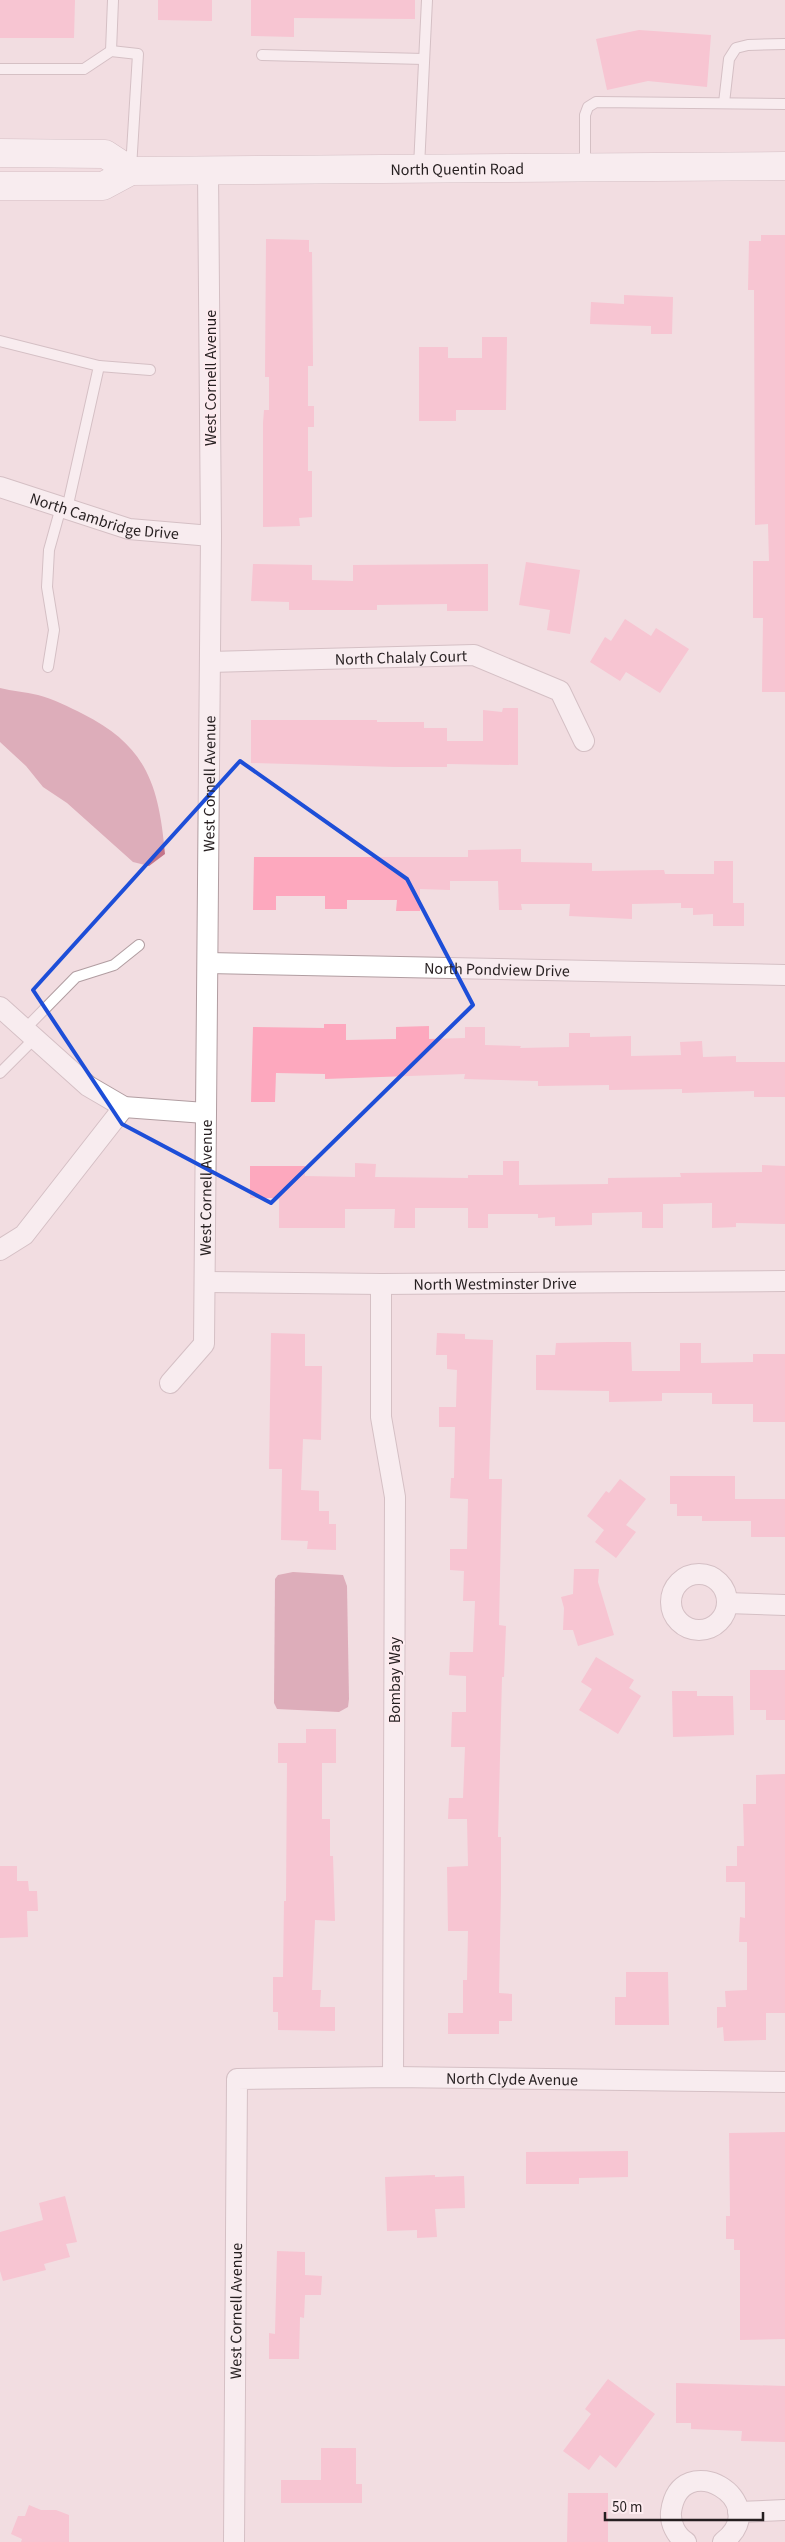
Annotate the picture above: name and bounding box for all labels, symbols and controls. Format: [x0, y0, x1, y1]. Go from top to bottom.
street label: North Quentin Road [390, 158, 524, 181]
street label: West Cornell Avenue [200, 310, 222, 446]
street label: North Cambridge Drive [27, 487, 180, 545]
street label: North Chalaly Court [335, 645, 468, 671]
street label: West Cornell Avenue [198, 715, 221, 852]
street label: North Pondview Drive [424, 957, 570, 983]
street label: West Cornell Avenue [195, 1119, 218, 1256]
street label: North Westminster Drive [413, 1273, 577, 1296]
street label: Bombay Way [384, 1636, 406, 1723]
street label: North Clyde Avenue [446, 2068, 578, 2091]
street label: West Cornell Avenue [225, 2243, 248, 2379]
scale bar [605, 2490, 762, 2522]
text: 50 m [612, 2497, 642, 2518]

